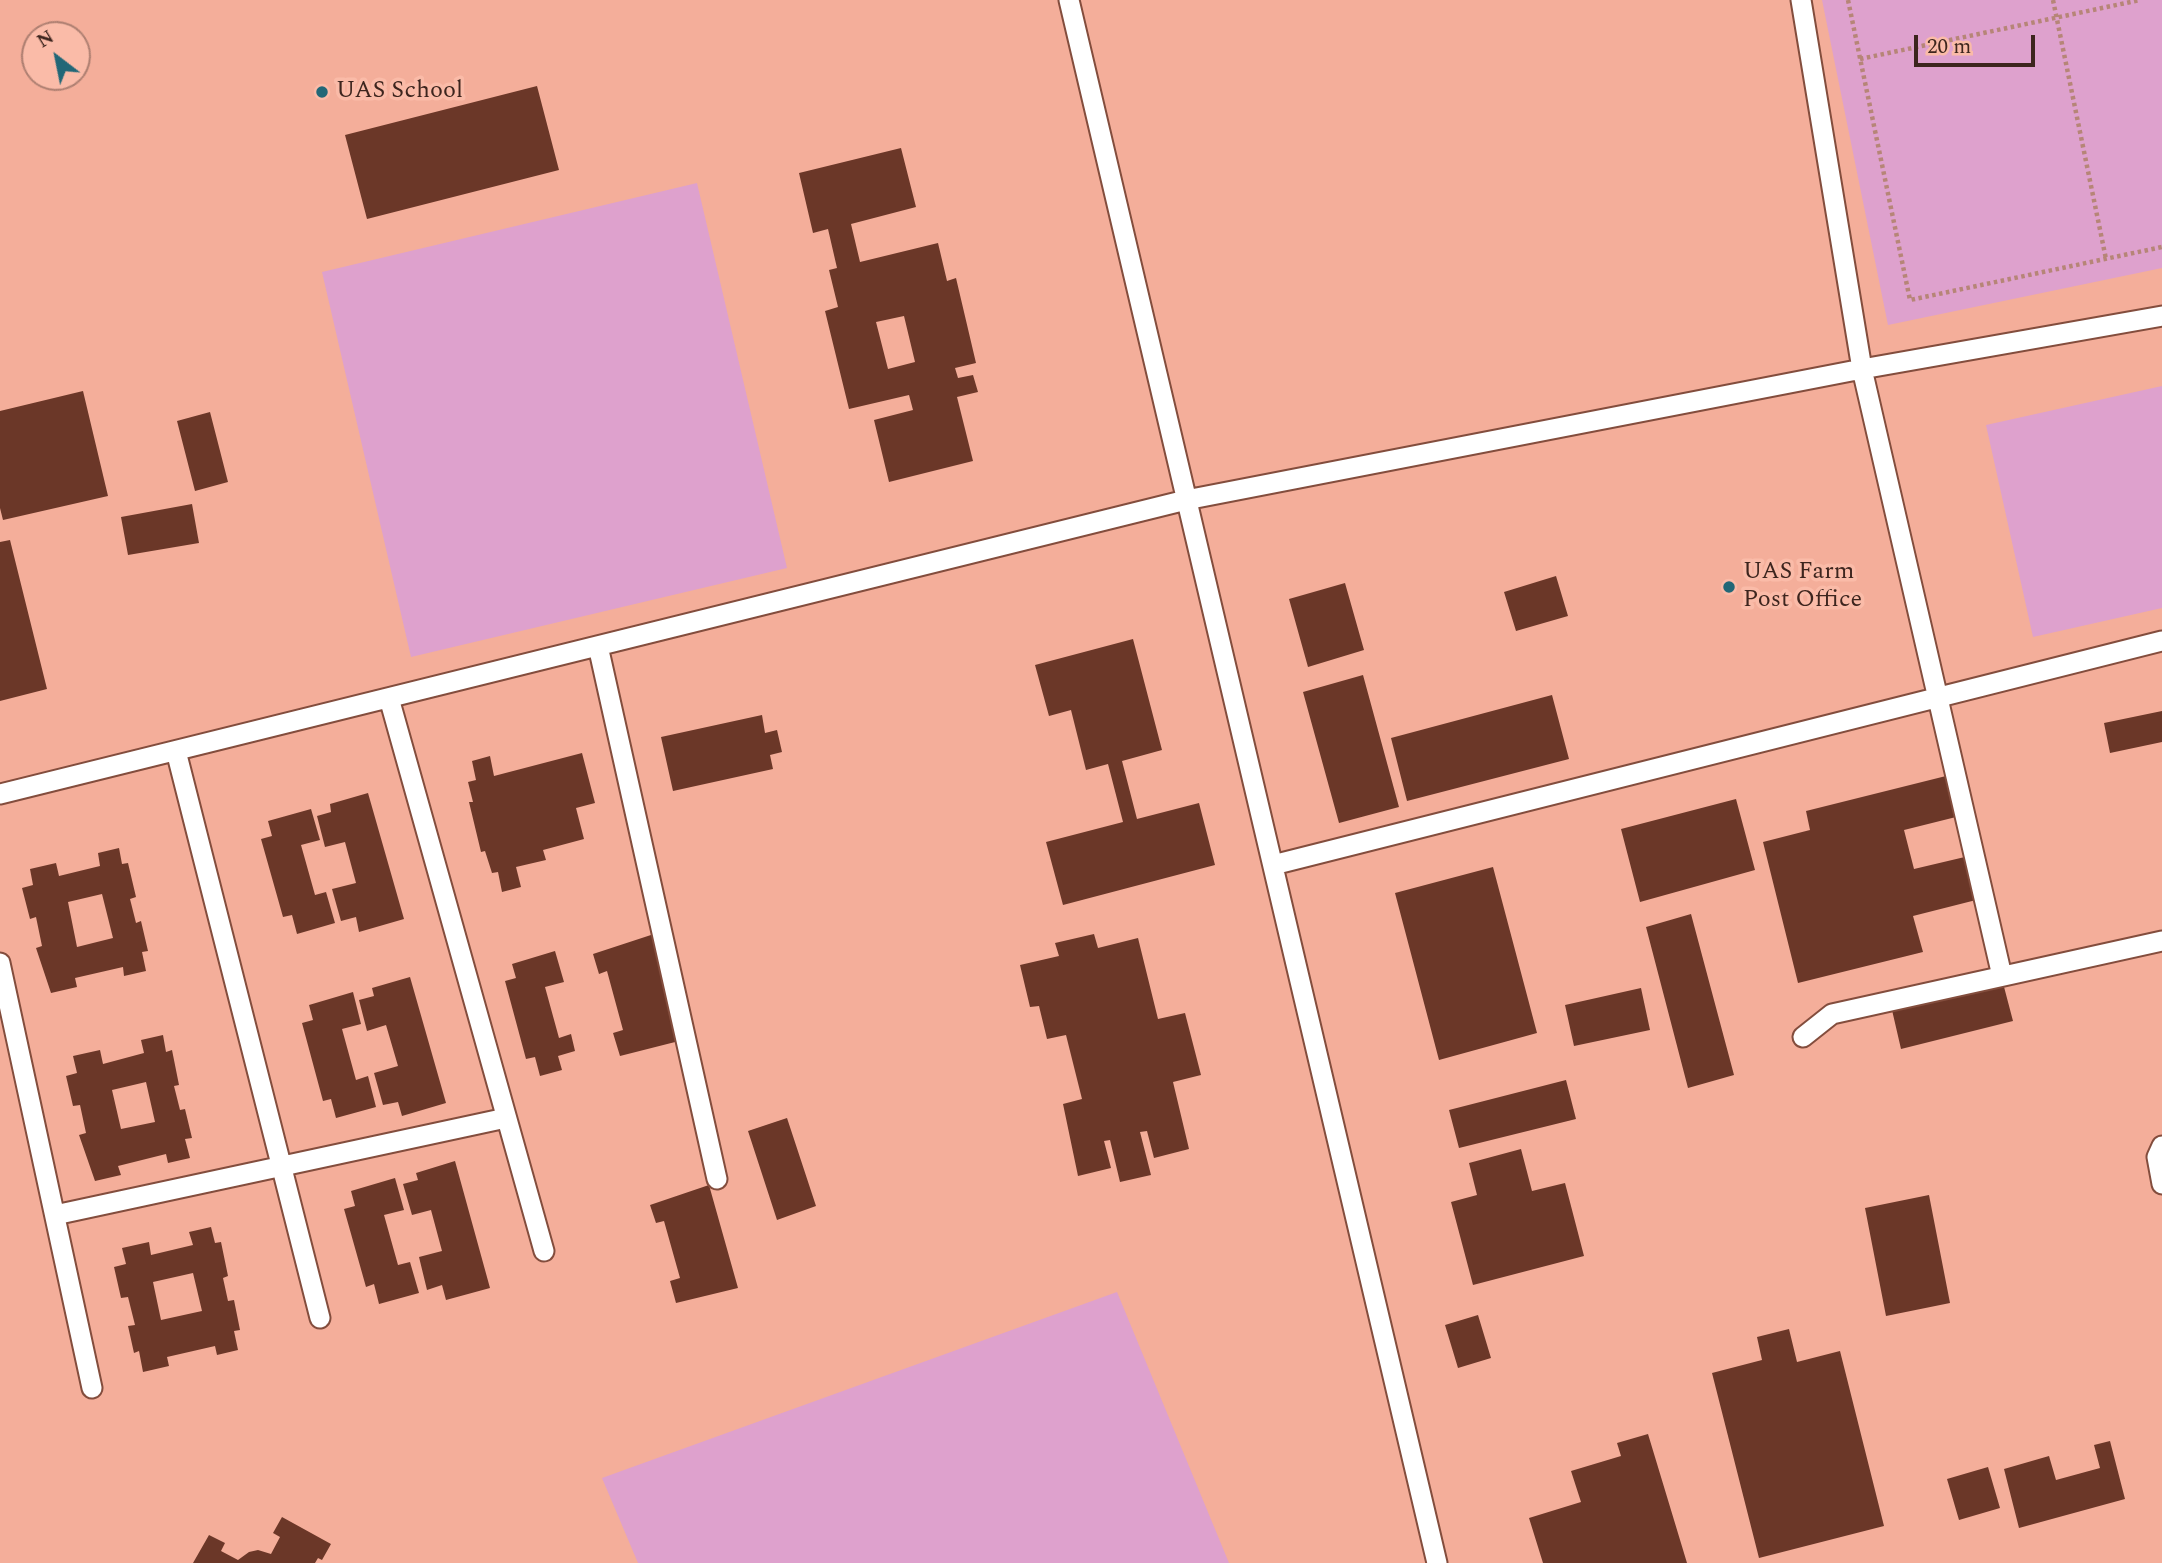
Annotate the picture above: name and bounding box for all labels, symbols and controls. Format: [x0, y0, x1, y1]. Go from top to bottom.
north arrow [21, 21, 91, 91]
scale bar [1917, 21, 2038, 65]
text: N [31, 23, 60, 56]
text: 20 m [1927, 31, 1971, 63]
place label: UAS School [336, 78, 463, 106]
marker: UAS School [314, 84, 330, 100]
place label: UAS Farm Post Office [1743, 559, 1862, 615]
marker: UAS Farm Post Office [1721, 579, 1737, 595]

